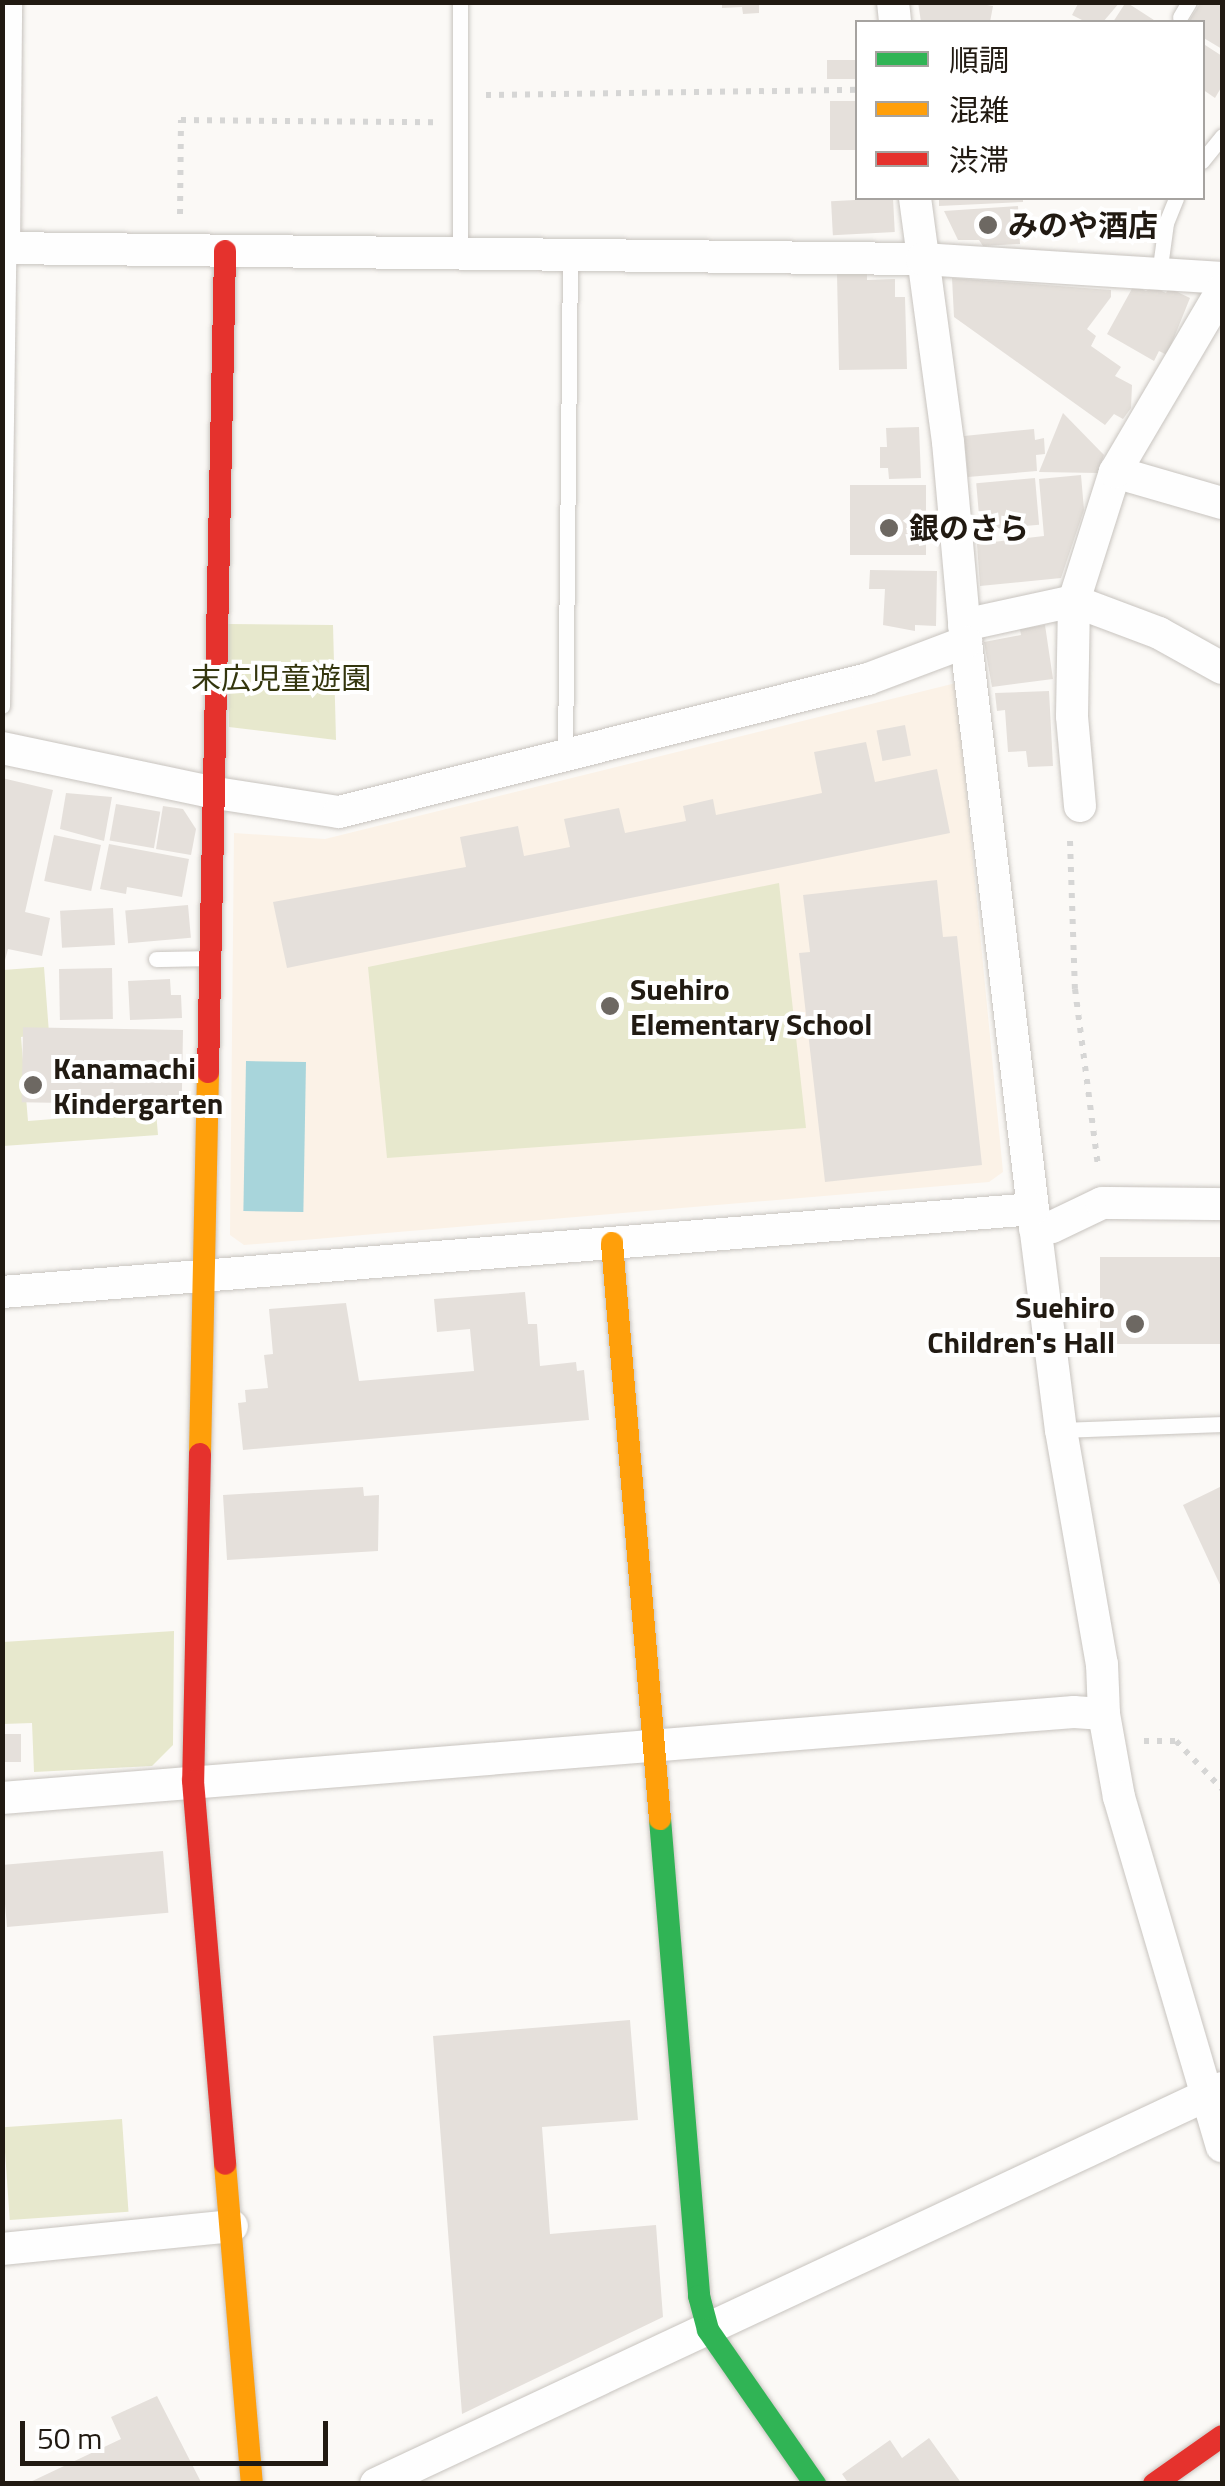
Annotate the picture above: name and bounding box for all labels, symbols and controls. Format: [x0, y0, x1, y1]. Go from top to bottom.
legend [855, 20, 1205, 200]
text: 順調 [949, 37, 1009, 83]
text: 混雑 [949, 87, 1009, 133]
text: 渋滞 [949, 137, 1009, 183]
place label: みのや酒店 [1008, 207, 1158, 243]
marker: みのや酒店 [977, 214, 999, 236]
place label: 銀のさら [909, 510, 1029, 546]
marker: 銀のさら [878, 517, 900, 539]
park label: 末広児童遊園 [191, 660, 371, 696]
place label: Suehiro Elementary School [630, 971, 872, 1042]
marker: Suehiro Elementary School [599, 995, 621, 1017]
place label: Kanamachi Kindergarten [53, 1050, 223, 1120]
marker: Kanamachi Kindergarten [22, 1074, 44, 1096]
place label: Suehiro Children's Hall [927, 1289, 1115, 1360]
marker: Suehiro Children's Hall [1124, 1313, 1146, 1335]
scale bar [25, 2401, 332, 2463]
text: 50 m [37, 2415, 102, 2461]

